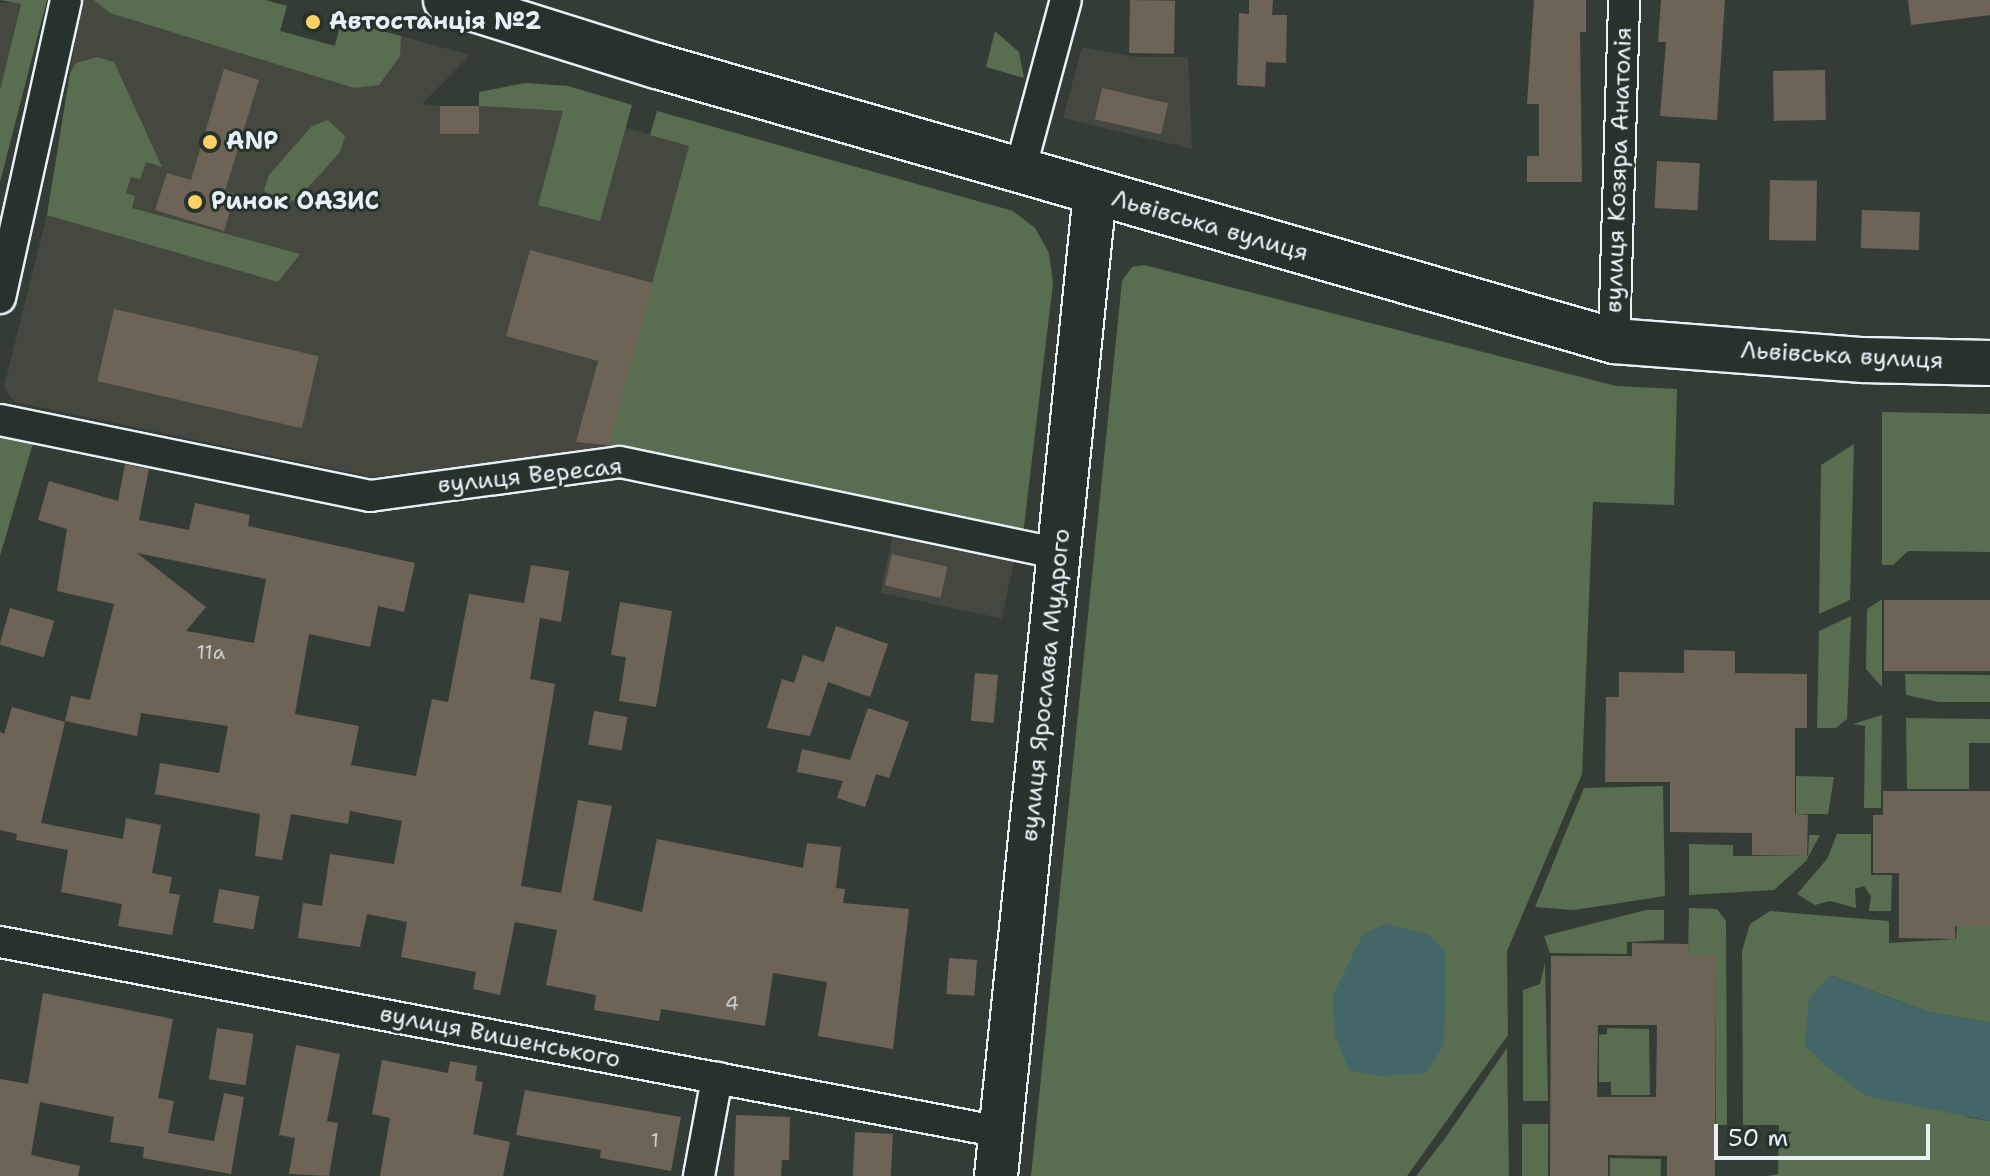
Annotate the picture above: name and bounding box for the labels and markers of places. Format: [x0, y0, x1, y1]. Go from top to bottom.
place label: Автостанція №2 [329, 8, 541, 36]
marker: Автостанція №2 [304, 13, 322, 31]
place label: ANP [226, 128, 278, 156]
marker: ANP [201, 133, 219, 151]
place label: Ринок ОАЗИС [211, 188, 379, 216]
marker: Ринок ОАЗИС [186, 193, 204, 211]

